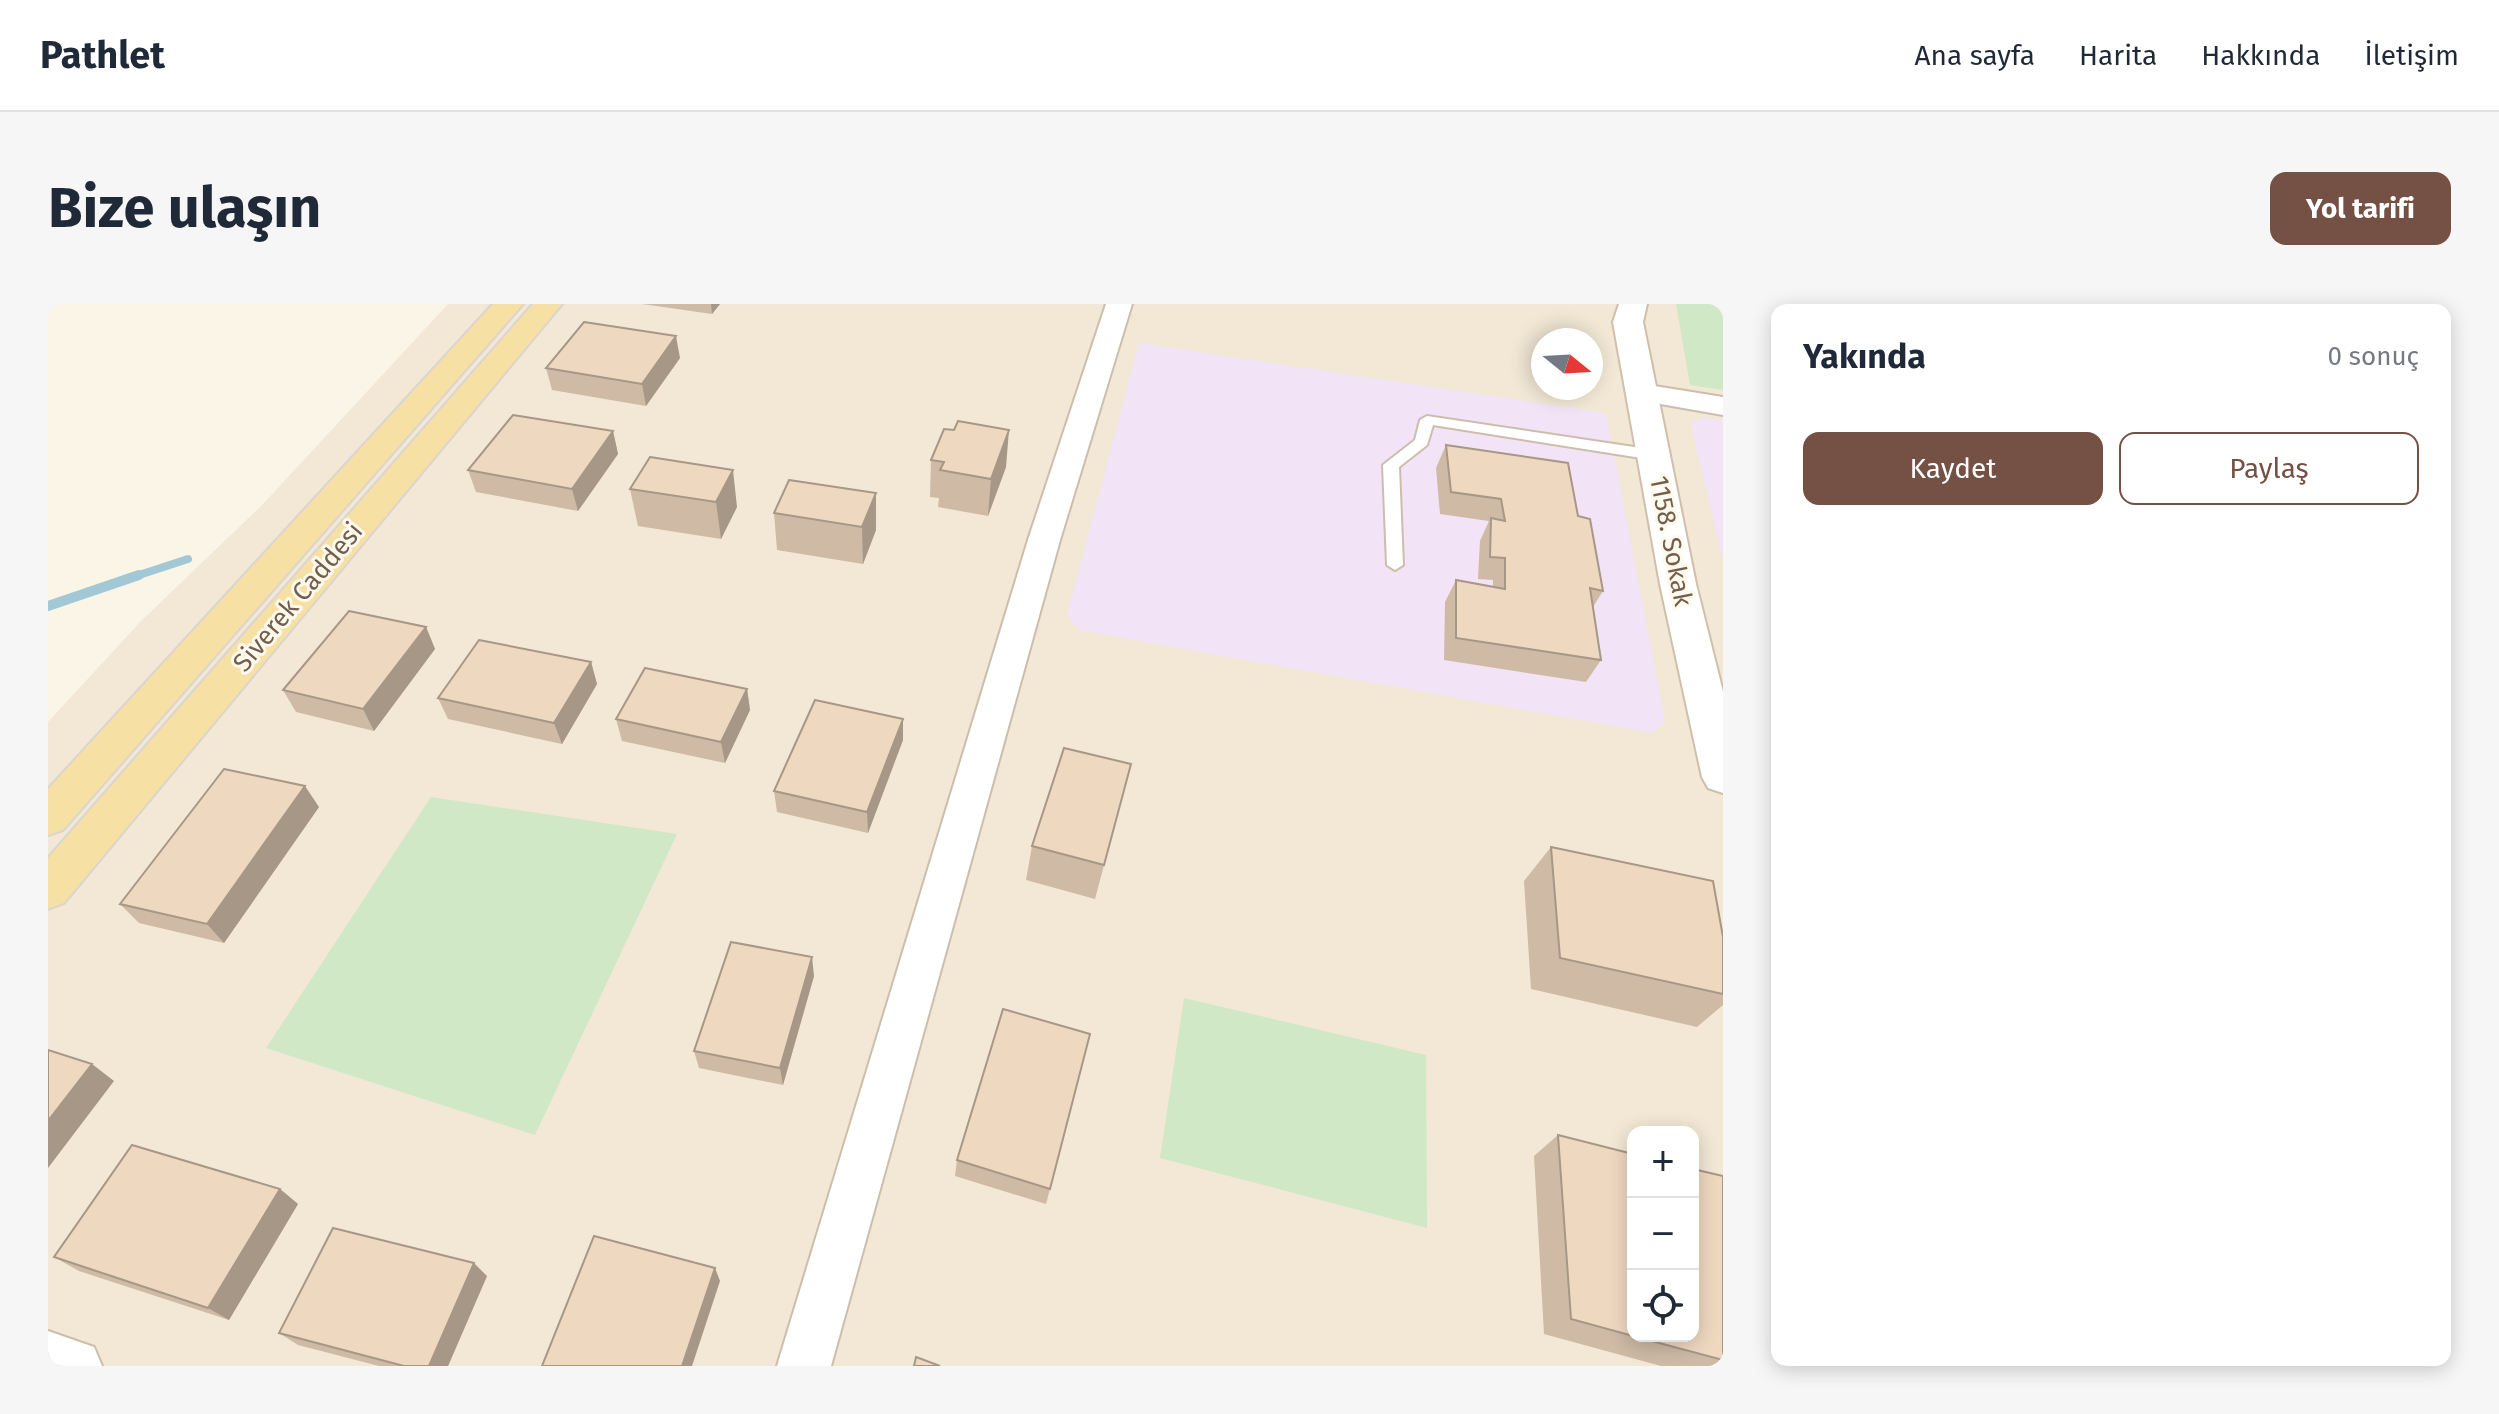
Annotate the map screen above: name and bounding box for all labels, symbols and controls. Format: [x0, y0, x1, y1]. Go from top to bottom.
text: Pathlet [40, 32, 165, 78]
text: Ana sayfa [1915, 39, 2035, 72]
text: Harita [2079, 39, 2157, 72]
text: Hakkında [2201, 39, 2320, 72]
text: İletişim [2364, 39, 2459, 72]
button: Yol tarifi [2270, 172, 2451, 245]
text: Bize ulaşın [48, 175, 321, 242]
north arrow [1531, 328, 1603, 400]
text: Yakında [1803, 336, 1926, 377]
text: 0 sonuç [2327, 341, 2419, 372]
button: Kaydet [1803, 432, 2103, 505]
button: Paylaş [2119, 432, 2419, 505]
street label: 1158. Sokak [1643, 473, 1699, 610]
street label: Siverek Caddesi [227, 516, 369, 678]
map controls [1627, 1126, 1699, 1342]
button: + [1627, 1126, 1699, 1198]
button: − [1627, 1198, 1699, 1270]
button: locate [1627, 1270, 1699, 1342]

